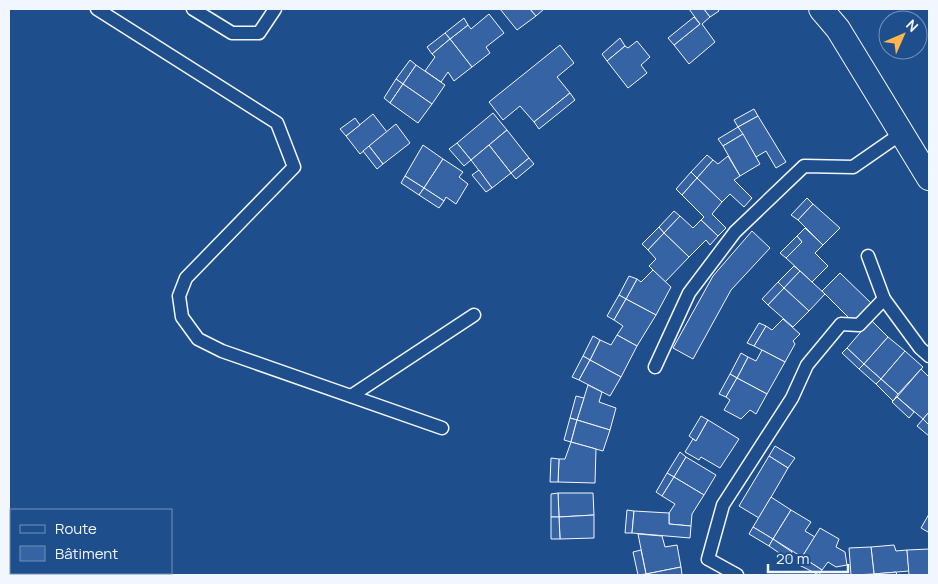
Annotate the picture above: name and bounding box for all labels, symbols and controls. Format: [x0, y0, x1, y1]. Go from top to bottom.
north arrow [878, 10, 928, 60]
text: N [902, 15, 923, 36]
legend [10, 509, 172, 574]
text: Route [55, 518, 97, 539]
scale bar [768, 542, 848, 574]
text: Bâtiment [55, 543, 118, 564]
text: 20 m [776, 548, 809, 569]

